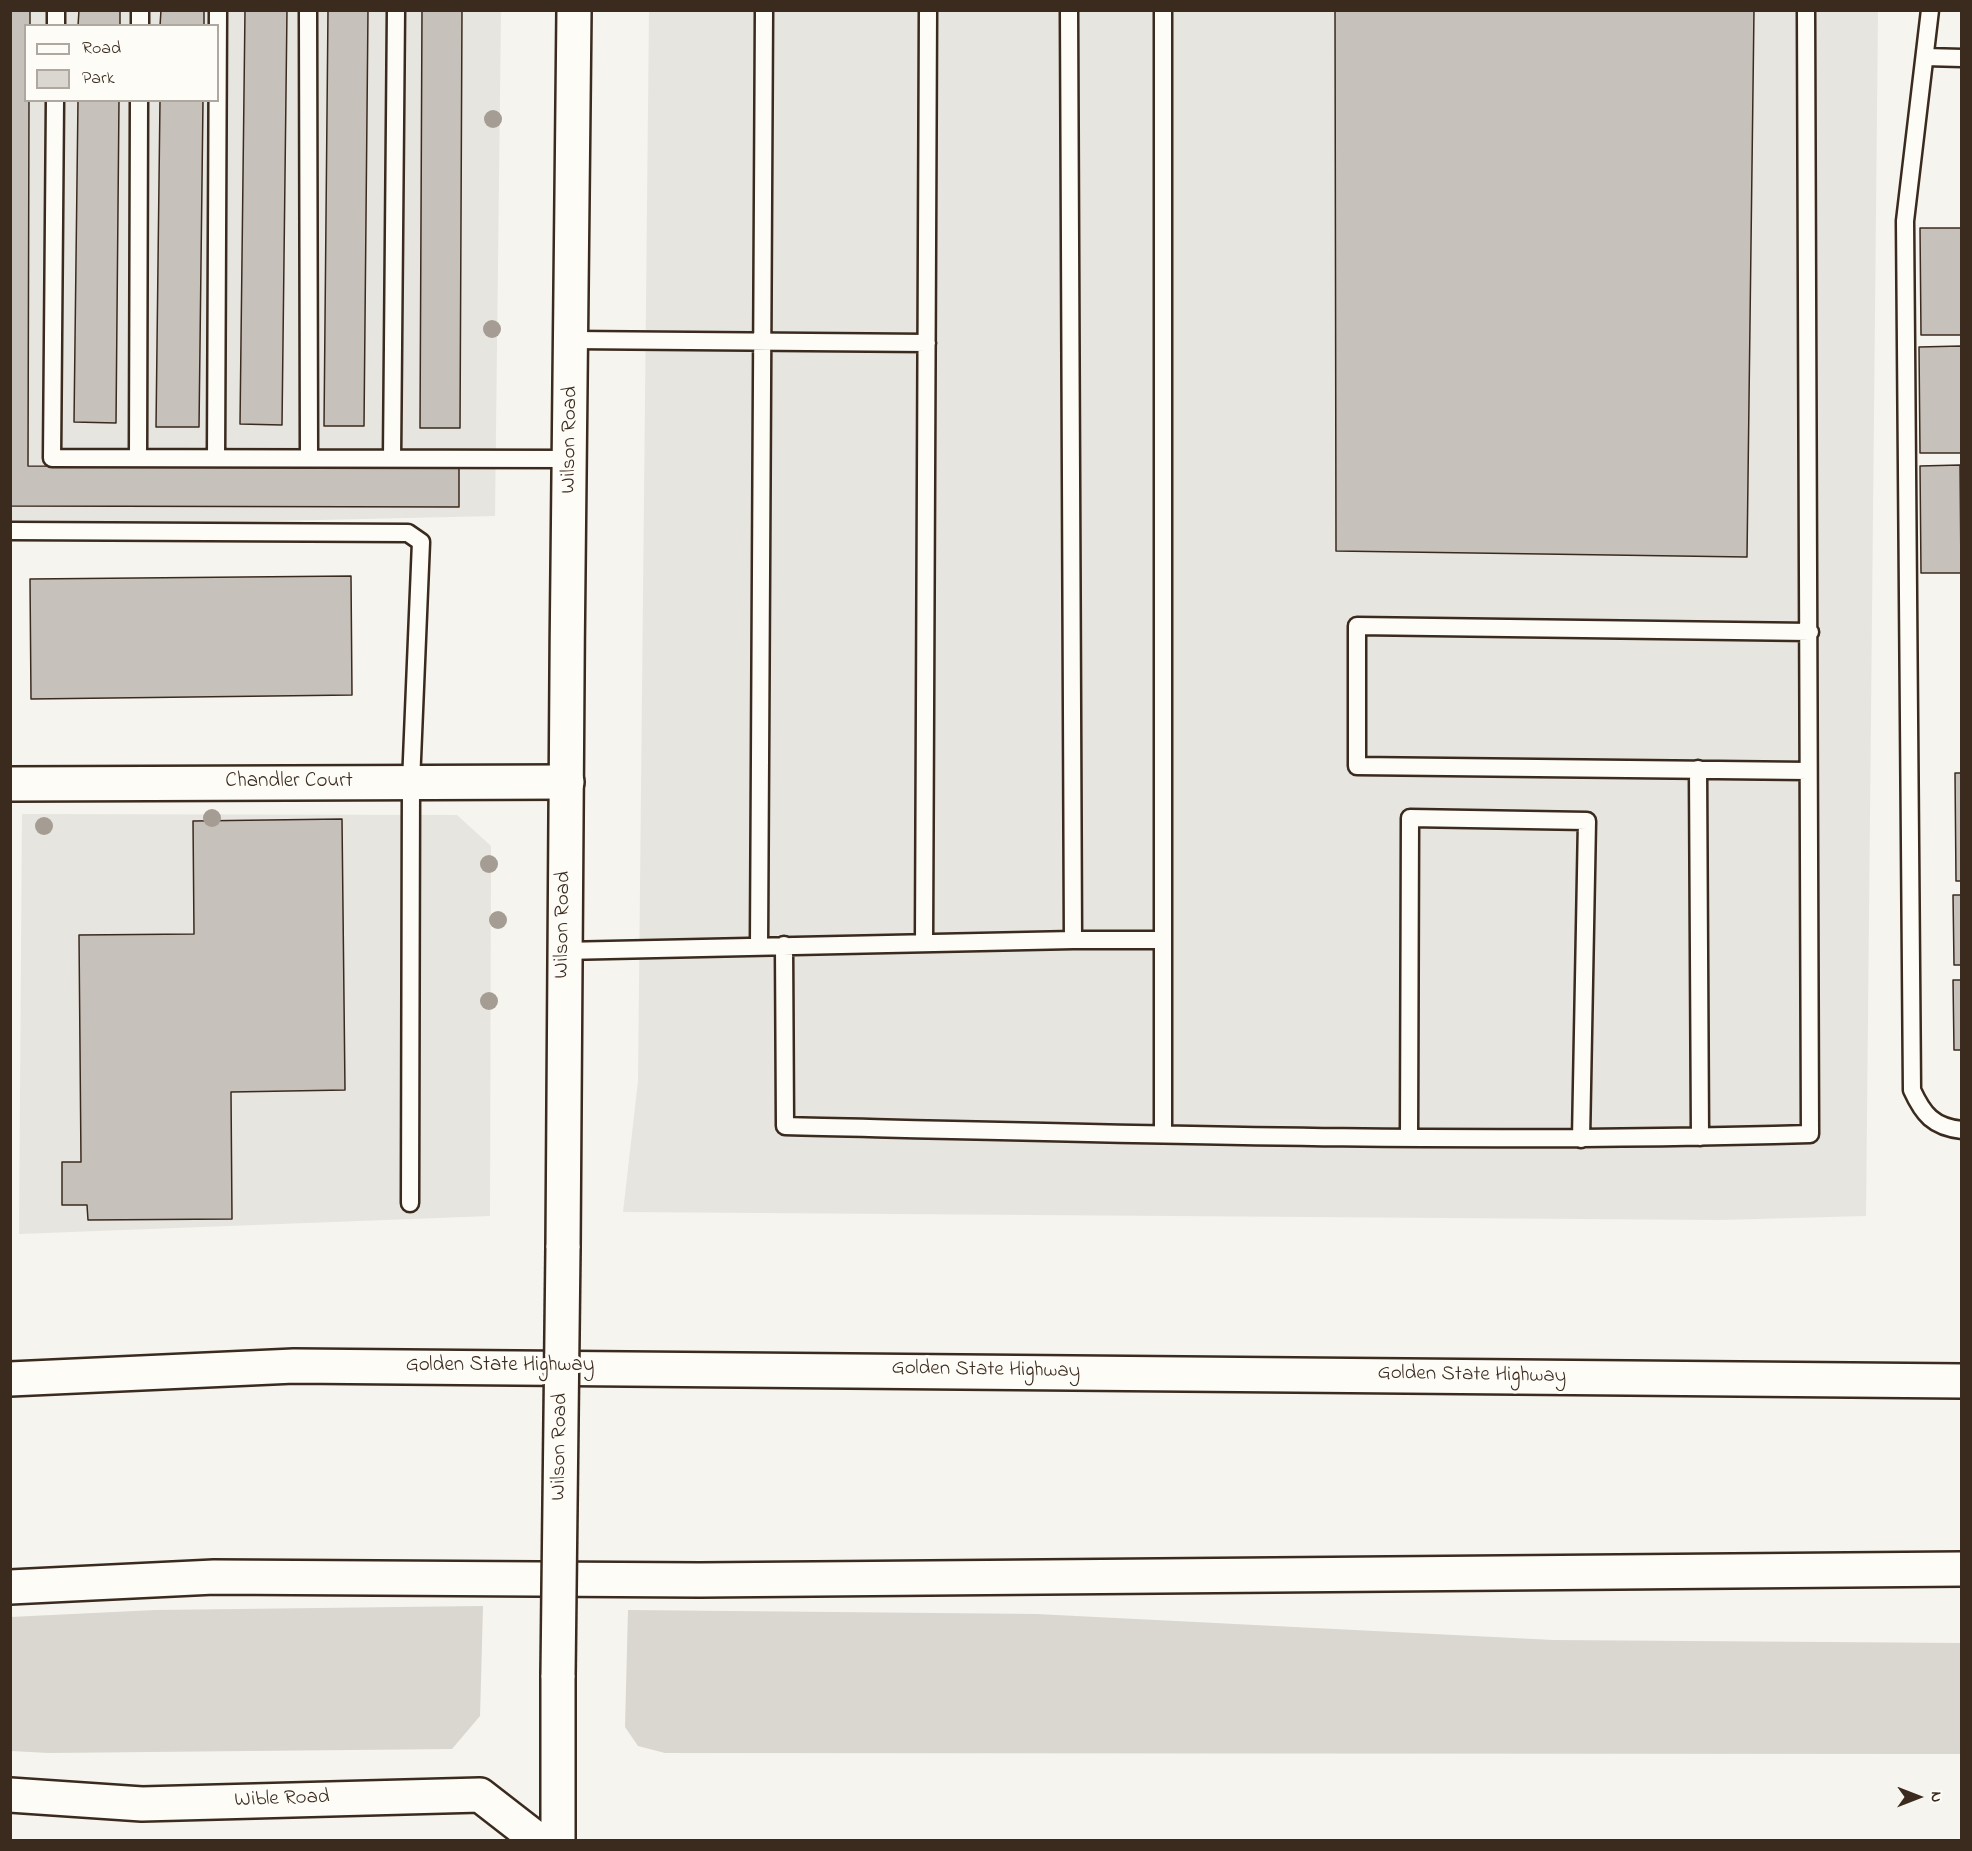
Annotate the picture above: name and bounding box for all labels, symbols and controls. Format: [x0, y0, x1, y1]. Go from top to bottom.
legend [24, 24, 219, 102]
text: Road [82, 36, 121, 62]
text: Park [82, 66, 115, 92]
street label: Wilson Road [557, 386, 585, 494]
street label: Chandler Court [225, 770, 353, 796]
street label: Wilson Road [550, 871, 578, 979]
street label: Golden State Highway [406, 1354, 594, 1380]
street label: Golden State Highway [891, 1357, 1081, 1385]
street label: Golden State Highway [1377, 1362, 1567, 1390]
street label: Wilson Road [547, 1393, 575, 1501]
north arrow [1888, 1767, 1948, 1827]
street label: Wible Road [234, 1786, 330, 1814]
text: N [1924, 1792, 1948, 1802]

